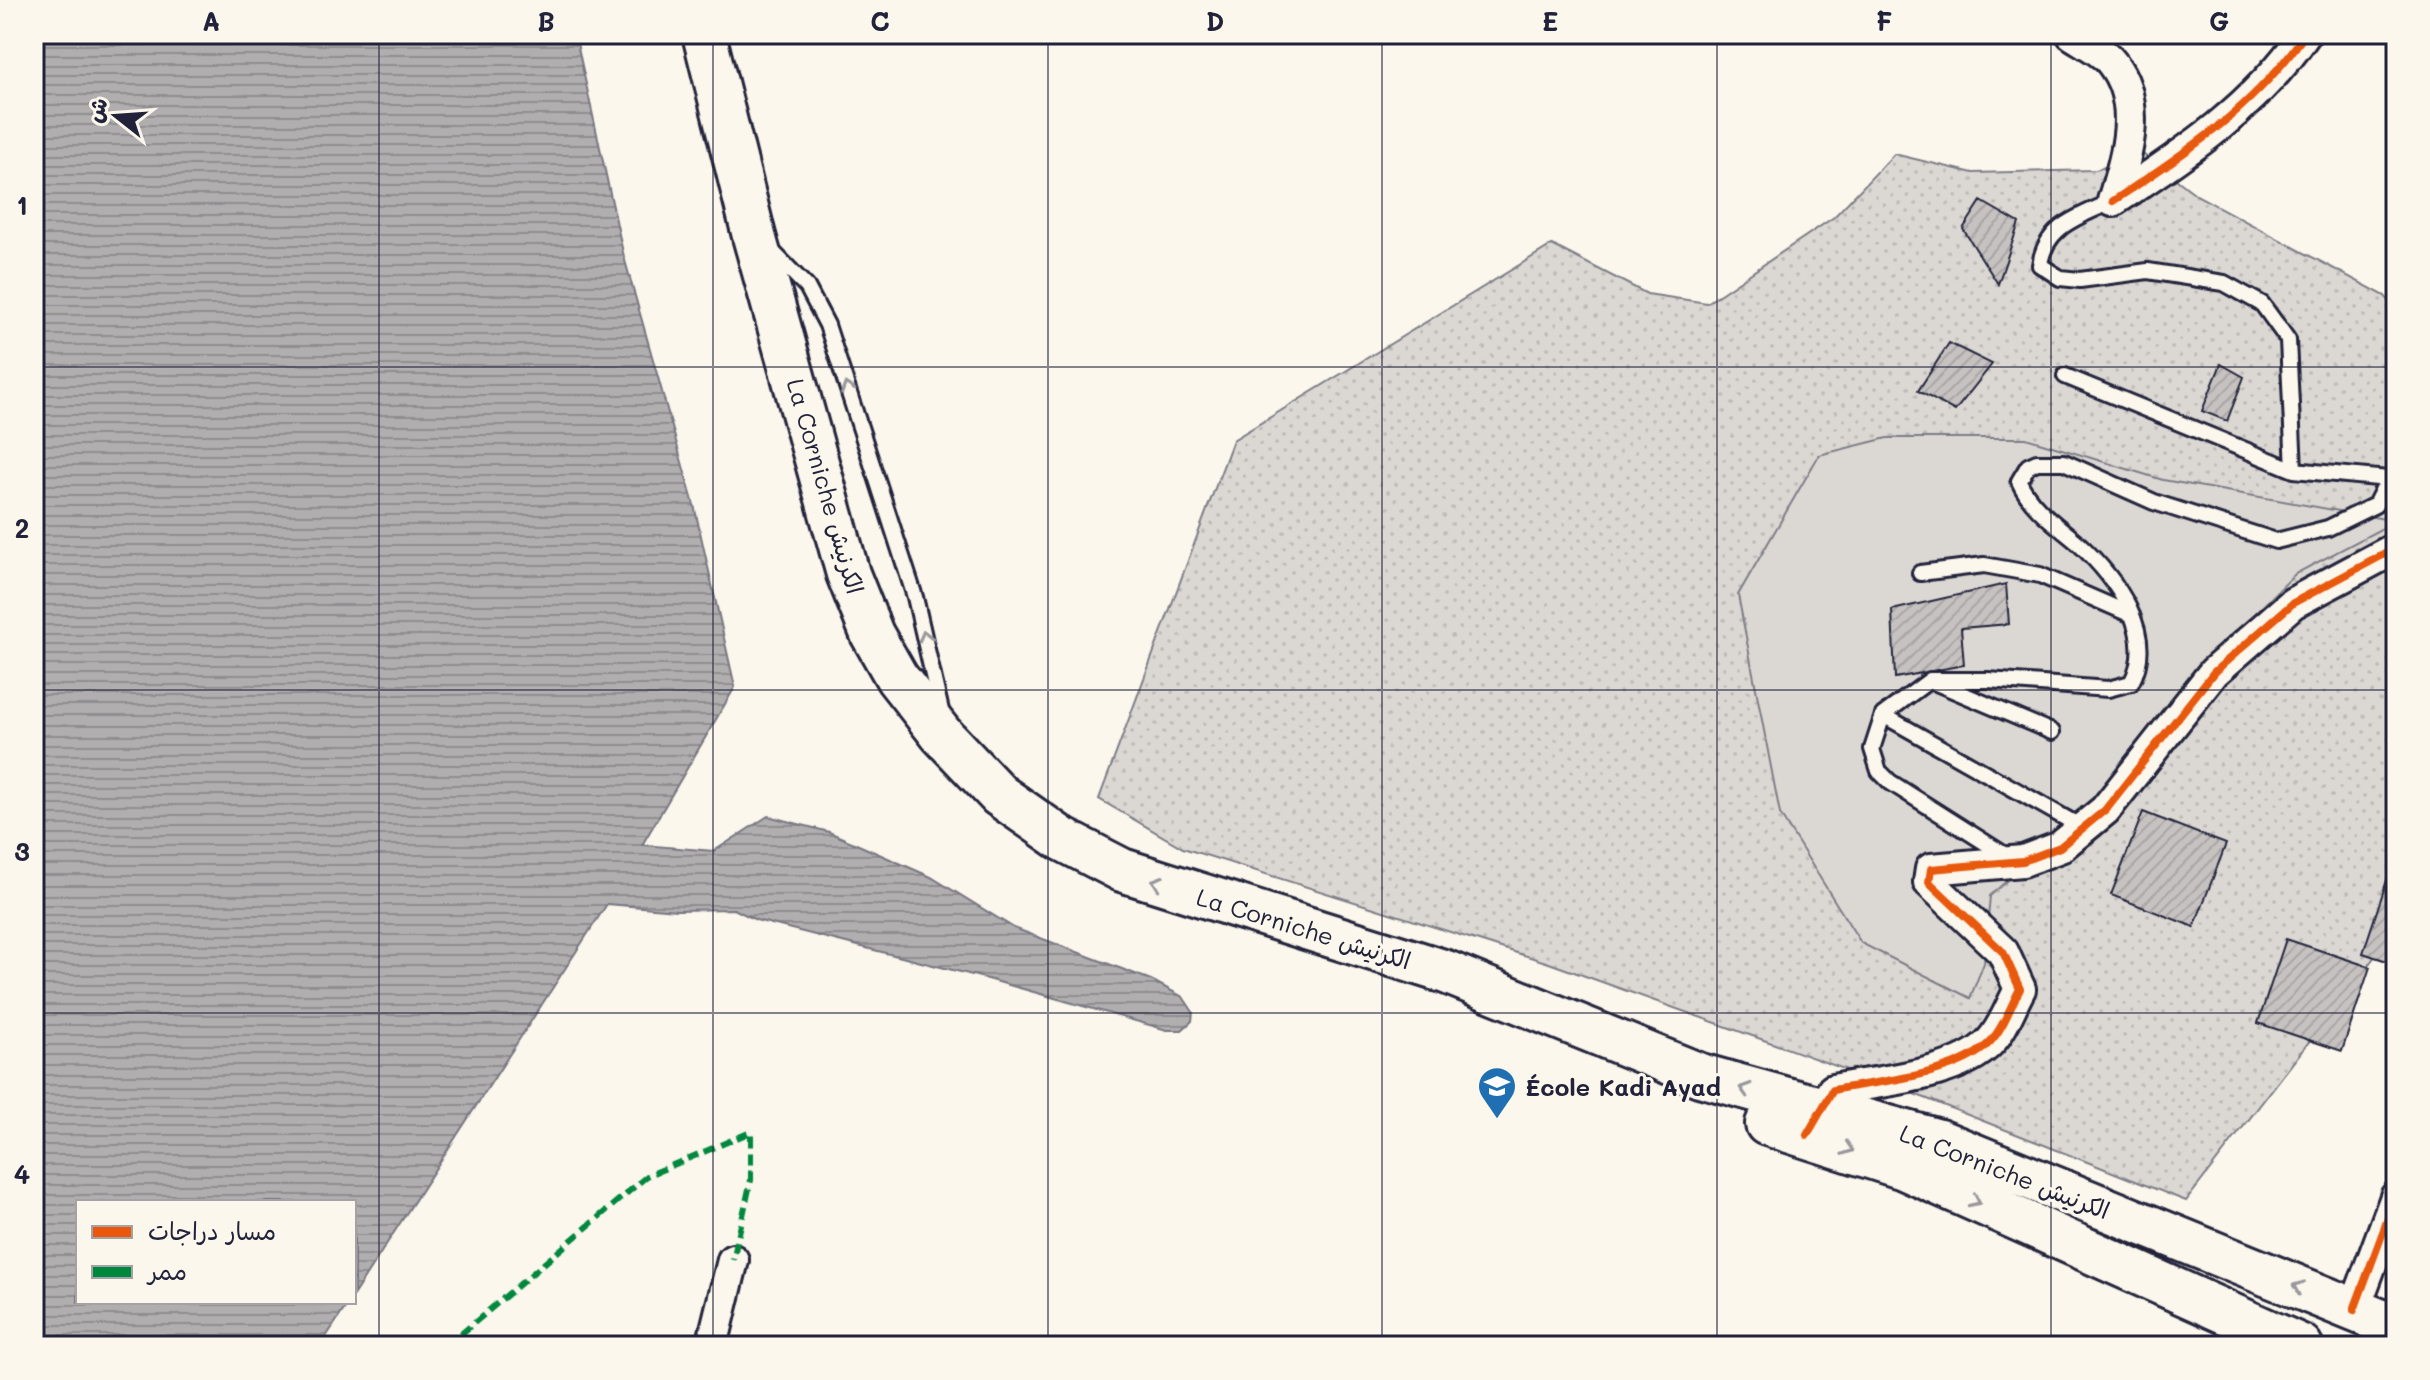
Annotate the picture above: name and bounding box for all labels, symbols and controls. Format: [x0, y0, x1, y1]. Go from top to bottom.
text: A [202, 4, 220, 38]
text: B [537, 4, 555, 38]
text: C [870, 4, 890, 38]
text: D [1206, 4, 1224, 38]
text: E [1542, 4, 1558, 38]
text: F [1876, 4, 1892, 38]
text: G [2209, 4, 2229, 38]
north arrow [76, 76, 156, 156]
text: ش [79, 94, 114, 126]
text: 1 [16, 188, 28, 222]
street label: La Corniche الكرنيش [780, 375, 872, 597]
one-way arrow [841, 382, 857, 396]
text: 2 [15, 511, 29, 545]
one-way arrow [917, 630, 934, 644]
text: 3 [14, 834, 30, 868]
one-way arrow [1150, 876, 1164, 892]
street label: La Corniche الكرنيش [1193, 881, 1415, 975]
school or university icon: École Kadi Ayad [1476, 1065, 1518, 1120]
place label: École Kadi Ayad [1525, 1071, 1721, 1102]
one-way arrow [1738, 1082, 1752, 1098]
street label: La Corniche الكرنيش [1896, 1117, 2114, 1225]
one-way arrow [1841, 1139, 1855, 1156]
text: 4 [14, 1157, 30, 1191]
one-way arrow [1967, 1191, 1982, 1207]
legend [76, 1200, 356, 1304]
text: مسار دراجات [148, 1215, 276, 1246]
text: ممر [146, 1255, 187, 1286]
one-way arrow [2292, 1280, 2306, 1297]

